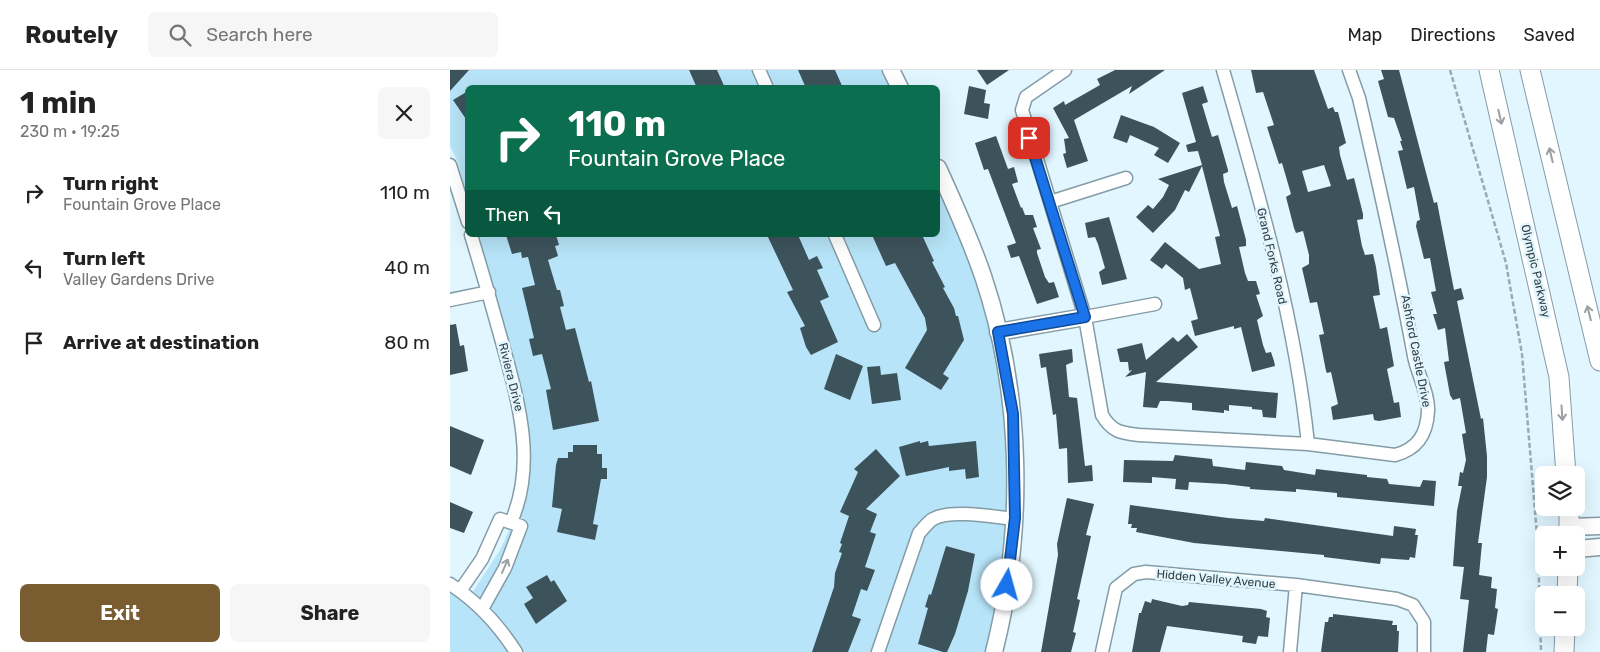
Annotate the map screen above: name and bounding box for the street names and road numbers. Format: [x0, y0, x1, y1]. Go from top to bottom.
street label: Grand Forks Road [1254, 206, 1290, 306]
street label: Olympic Parkway [1518, 223, 1554, 319]
street label: Ashford Castle Drive [1398, 294, 1434, 409]
street label: Riviera Drive [496, 341, 526, 413]
street label: Hidden Valley Avenue [1156, 567, 1276, 591]

